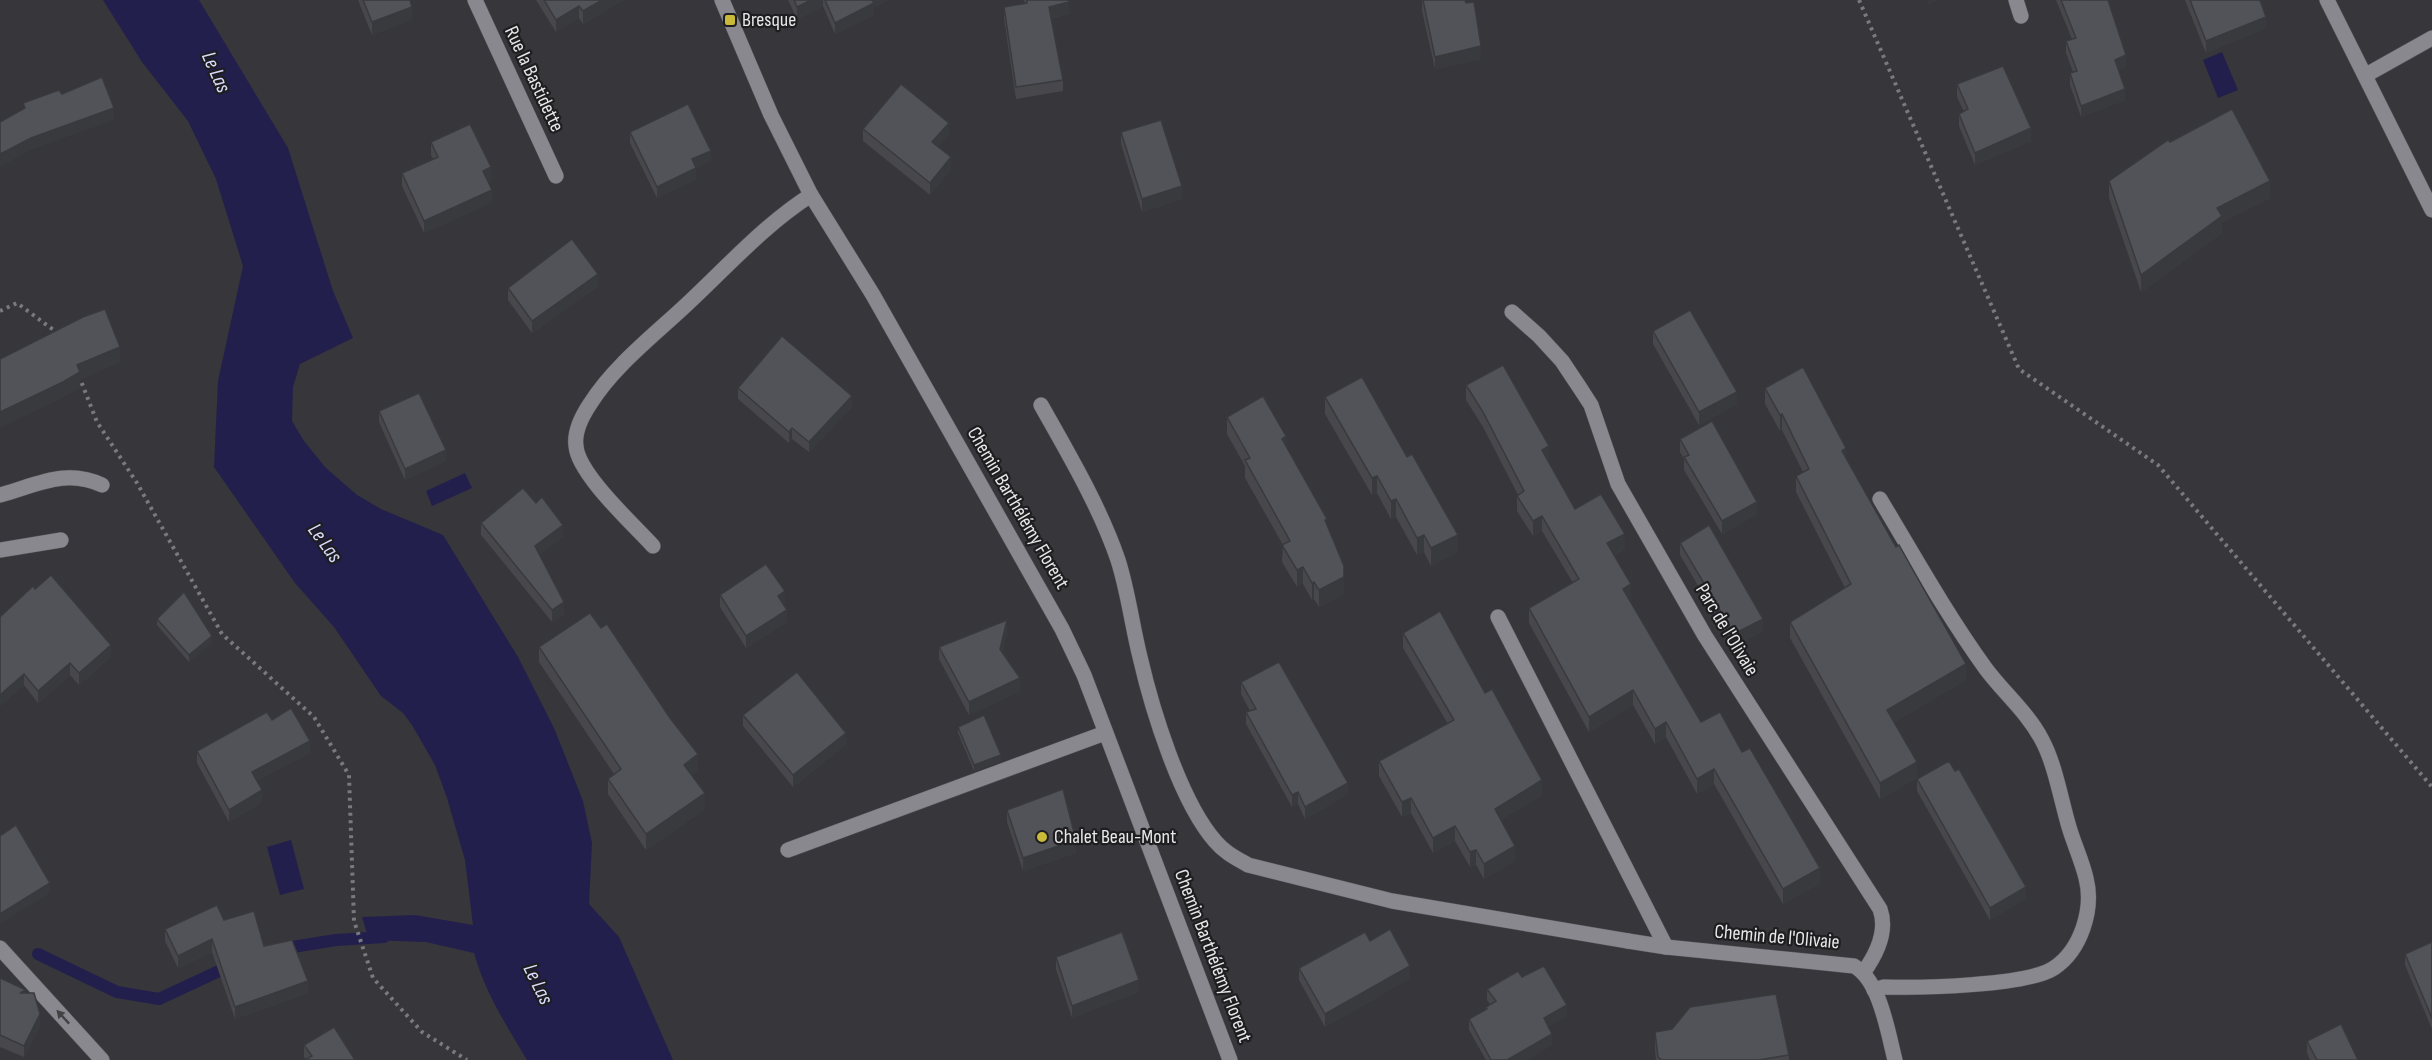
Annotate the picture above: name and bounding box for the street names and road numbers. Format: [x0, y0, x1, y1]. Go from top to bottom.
street label: Rue la Bastidette [499, 23, 569, 135]
street label: Chemin Barthélémy Florent [962, 423, 1074, 593]
street label: Parc de l'Olivaie [1690, 579, 1764, 681]
street label: Chemin Barthélémy Florent [1169, 866, 1257, 1046]
street label: Chemin de l'Olivaie [1713, 920, 1841, 954]

